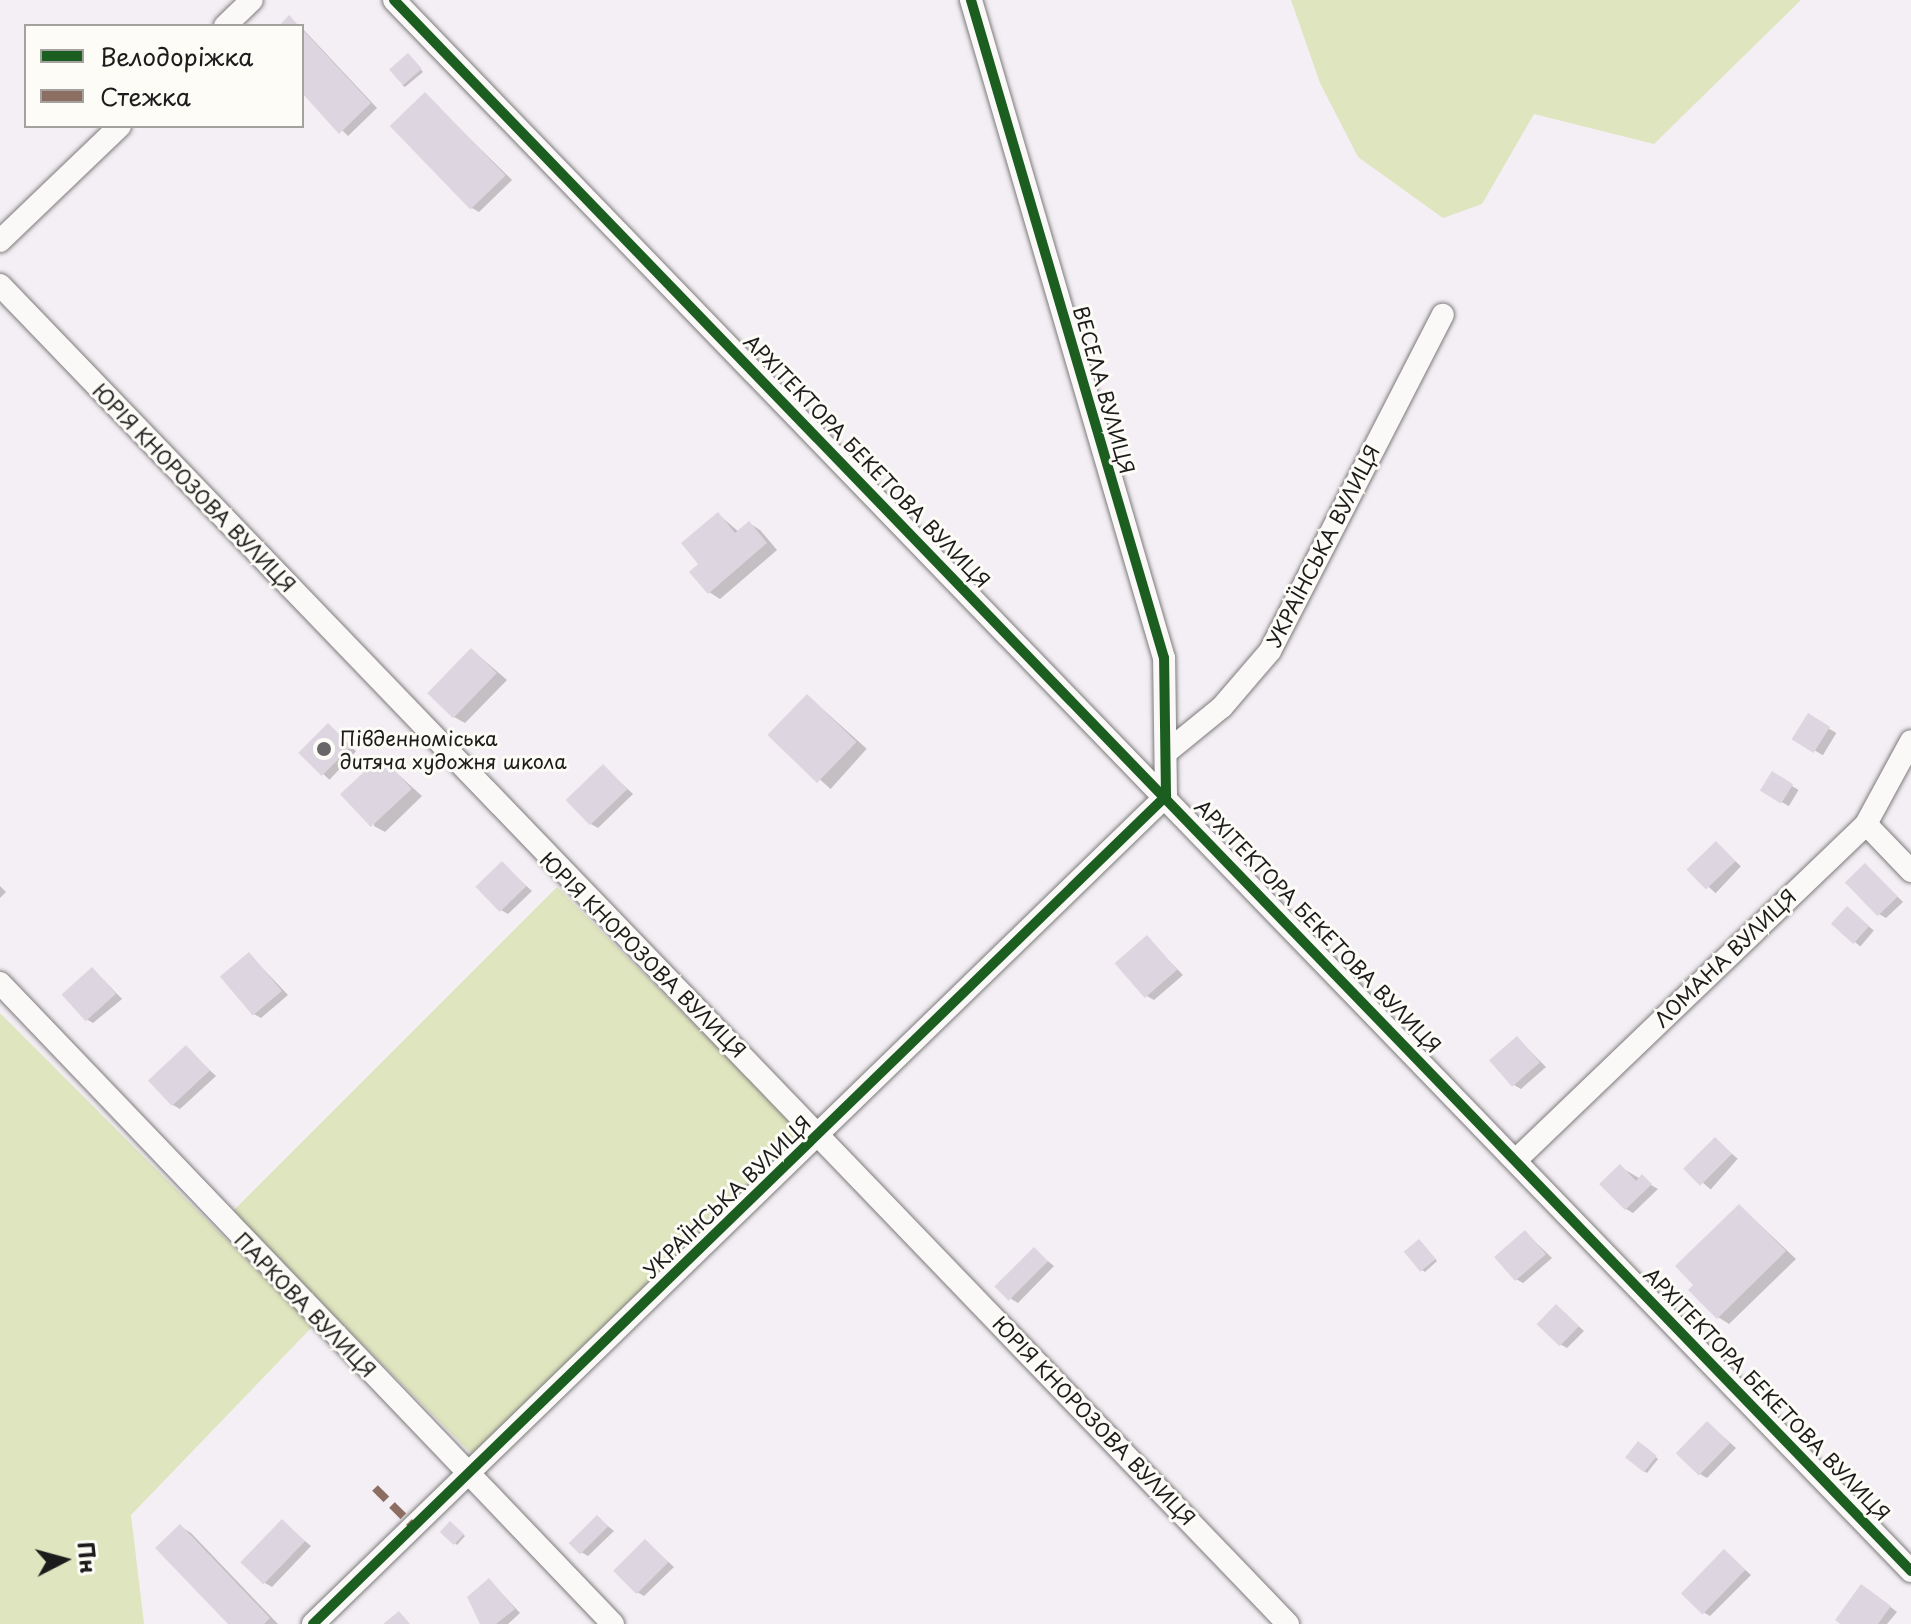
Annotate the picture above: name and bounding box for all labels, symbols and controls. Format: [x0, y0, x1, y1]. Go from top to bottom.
legend [24, 24, 304, 128]
text: Велодоріжка [100, 38, 253, 74]
text: Стежка [100, 78, 191, 114]
street label: ВЕСЕЛА ВУЛИЦЯ [1068, 303, 1140, 477]
street label: АРХІТЕКТОРА БЕКЕТОВА ВУЛИЦЯ [739, 329, 995, 593]
street label: ЮРІЯ КНОРОЗОВА ВУЛИЦЯ [88, 379, 300, 597]
street label: УКРАЇНСЬКА ВУЛИЦЯ [1262, 441, 1384, 651]
place label: Південноміська дитяча художня школа [340, 726, 568, 773]
marker: Південноміська дитяча художня школа [315, 740, 333, 758]
street label: АРХІТЕКТОРА БЕКЕТОВА ВУЛИЦЯ [1190, 794, 1446, 1058]
street label: ЮРІЯ КНОРОЗОВА ВУЛИЦЯ [535, 847, 751, 1063]
street label: ЛОМАНА ВУЛИЦЯ [1649, 884, 1801, 1032]
street label: УКРАЇНСЬКА ВУЛИЦЯ [639, 1111, 815, 1283]
street label: ПАРКОВА ВУЛИЦЯ [230, 1228, 380, 1382]
street label: АРХІТЕКТОРА БЕКЕТОВА ВУЛИЦЯ [1639, 1262, 1895, 1526]
street label: ЮРІЯ КНОРОЗОВА ВУЛИЦЯ [988, 1312, 1200, 1530]
north arrow [24, 1520, 104, 1600]
text: Пн [70, 1540, 106, 1575]

